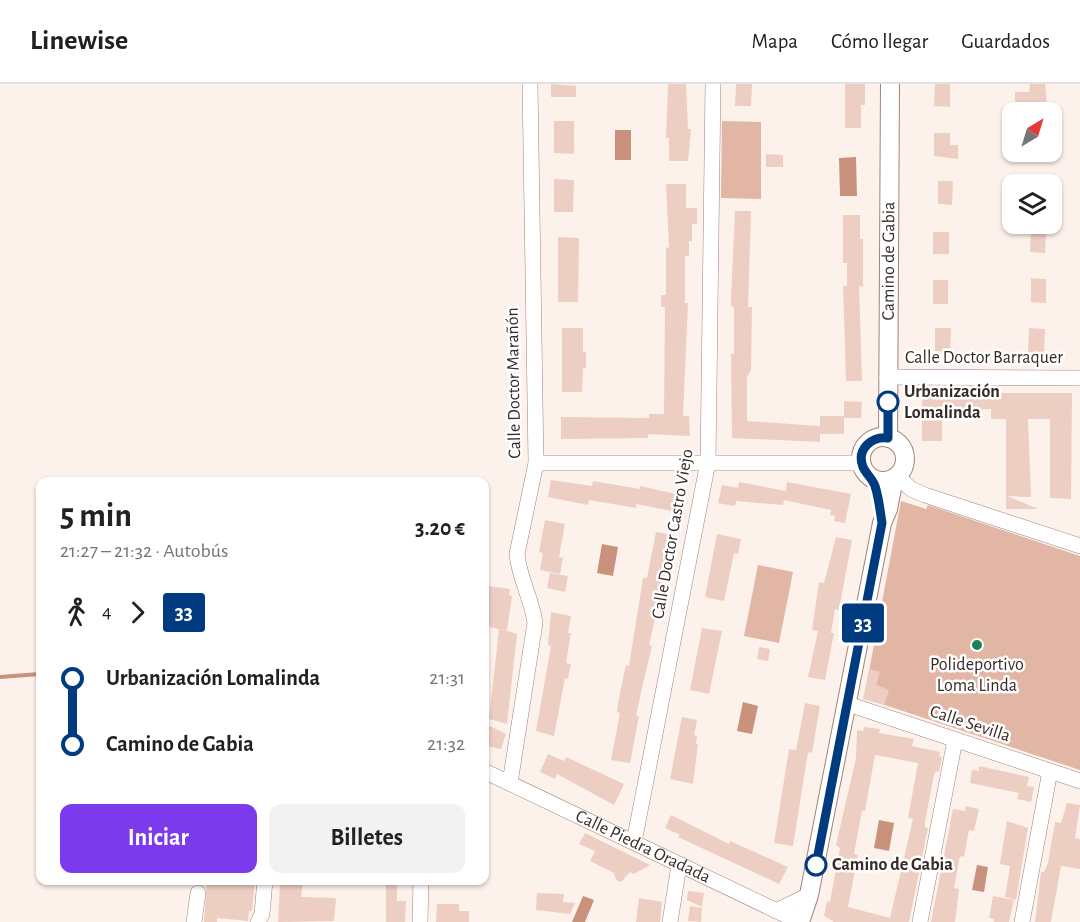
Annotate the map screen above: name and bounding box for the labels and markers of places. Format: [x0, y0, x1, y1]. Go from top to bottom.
place label: Urbanización Lomalinda [904, 383, 1000, 422]
marker: Urbanización Lomalinda [877, 391, 899, 413]
marker: Polideportivo Loma Linda [970, 638, 984, 652]
place label: Polideportivo Loma Linda [930, 656, 1024, 695]
marker: Camino de Gabia [805, 854, 827, 876]
place label: Camino de Gabia [832, 856, 953, 874]

